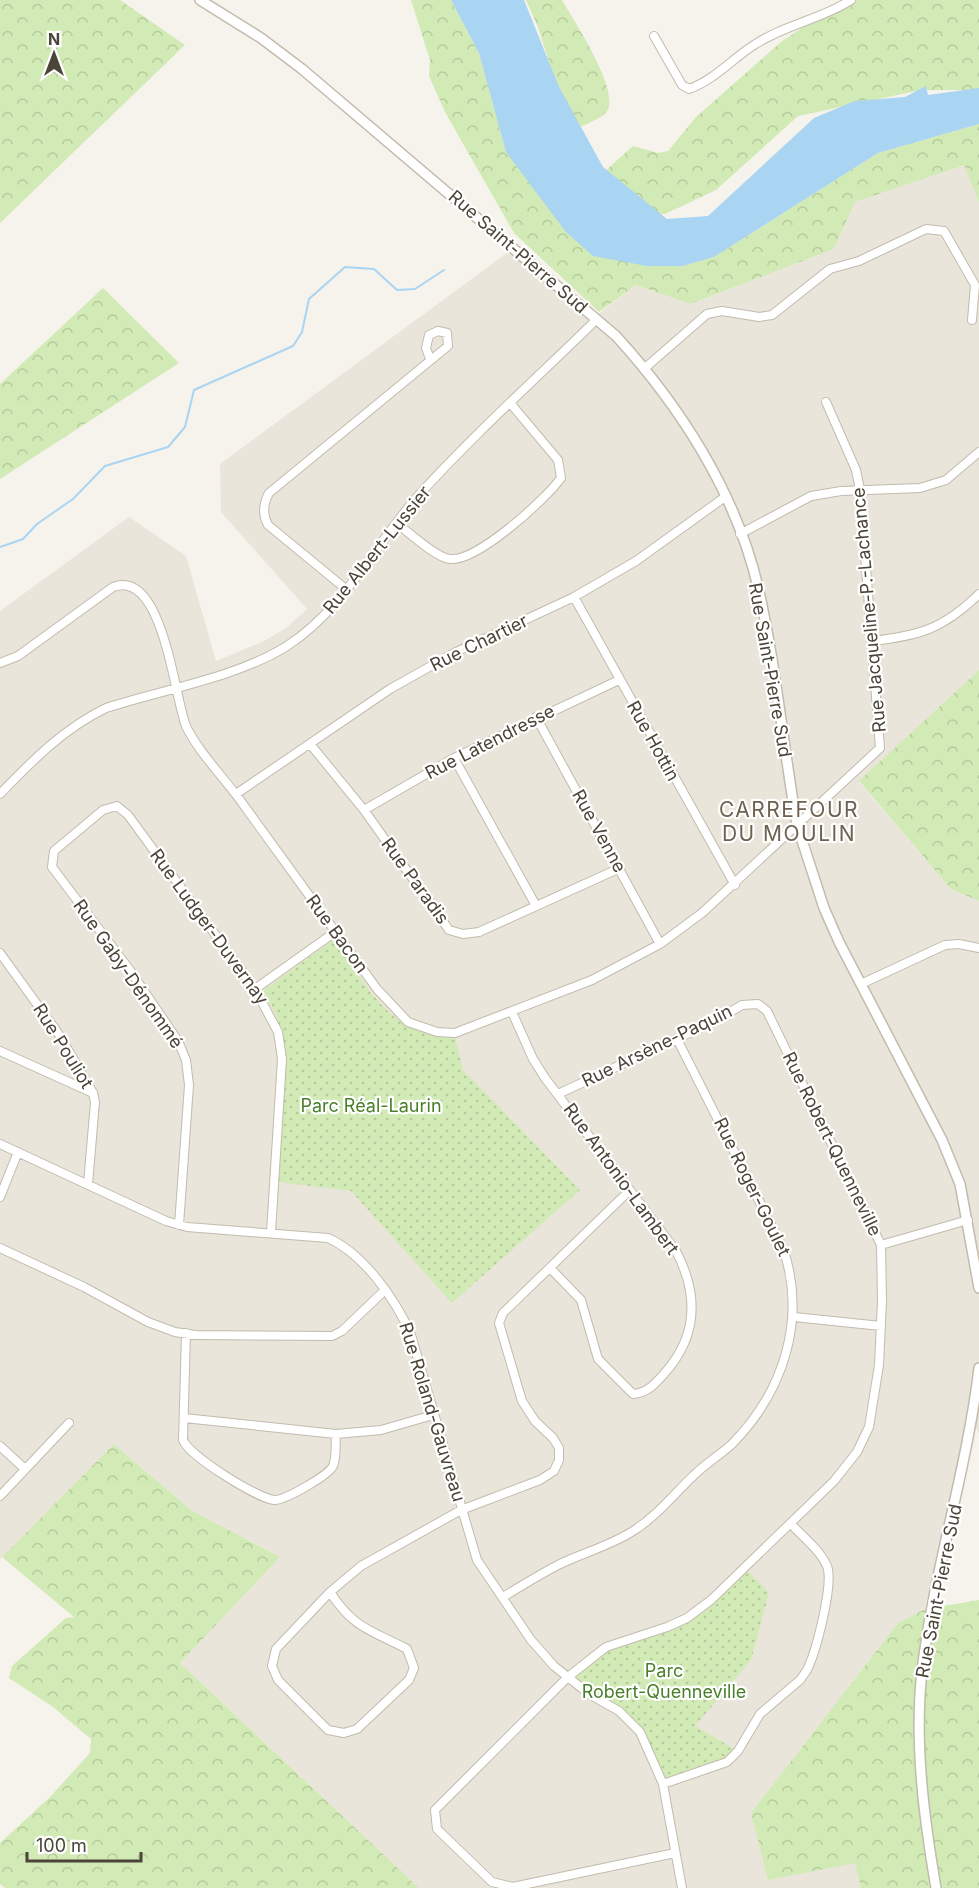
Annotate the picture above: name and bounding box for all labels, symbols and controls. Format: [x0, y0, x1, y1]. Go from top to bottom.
north arrow [24, 24, 84, 84]
text: N [48, 29, 60, 49]
street label: Rue Saint-Pierre Sud [445, 186, 592, 318]
street label: Rue Albert-Lussier [319, 481, 435, 618]
street label: Rue Jacqueline-P.-Lachance [847, 487, 890, 733]
street label: Rue Saint-Pierre Sud [745, 581, 796, 759]
street label: Rue Chartier [426, 610, 531, 675]
street label: Rue Hottin [623, 697, 684, 784]
street label: Rue Latendresse [422, 700, 558, 783]
street label: Rue Venne [568, 786, 631, 876]
district label: CARREFOUR DU MOULIN [719, 797, 859, 846]
street label: Rue Paradis [377, 834, 454, 928]
street label: Rue Ludger-Duvernay [146, 845, 273, 1009]
street label: Rue Bacon [302, 891, 373, 977]
street label: Rue Gaby-Dénommé [69, 895, 188, 1052]
street label: Rue Pouliot [29, 999, 98, 1092]
street label: Rue Arsène-Paquin [578, 1000, 735, 1091]
street label: Rue Robert-Quenneville [779, 1048, 886, 1239]
park label: Parc Réal-Laurin [300, 1095, 442, 1116]
street label: Rue Antonio-Lambert [559, 1099, 683, 1259]
street label: Rue Roger-Goulet [710, 1114, 795, 1260]
street label: Rue Roland-Gauvreau [395, 1320, 470, 1504]
street label: Rue Saint-Pierre Sud [911, 1502, 966, 1680]
park label: Parc Robert-Quenneville [582, 1660, 746, 1702]
scale bar [27, 1825, 141, 1863]
text: 100 m [36, 1835, 87, 1856]

